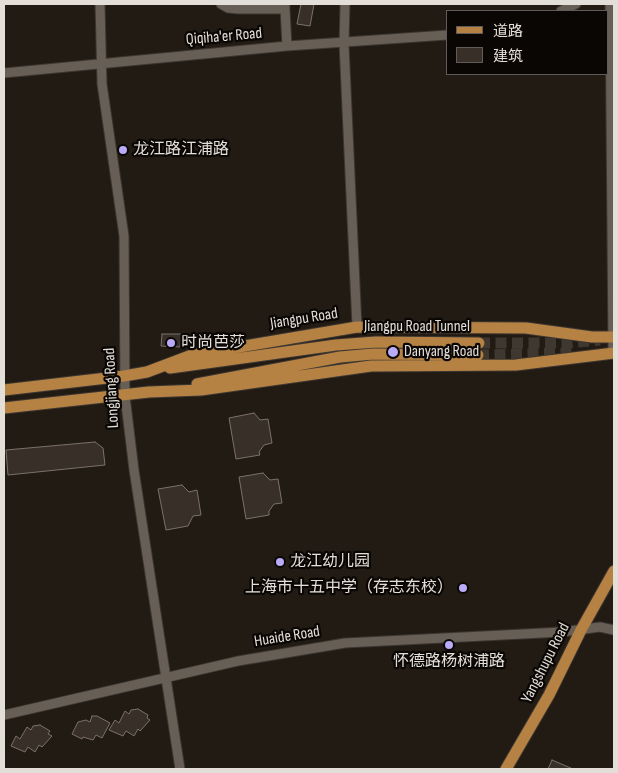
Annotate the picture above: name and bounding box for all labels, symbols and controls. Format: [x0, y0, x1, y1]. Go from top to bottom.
legend [446, 10, 608, 75]
text: 道路 [493, 22, 523, 41]
street label: Qiqiha'er Road [185, 24, 263, 50]
text: 建筑 [493, 47, 523, 66]
place label: 龙江路江浦路 [133, 140, 229, 160]
marker: 龙江路江浦路 [117, 144, 129, 156]
street label: Jiangpu Road [269, 304, 339, 334]
street label: Jiangpu Road Tunnel [364, 317, 470, 337]
place label: 时尚芭莎 [181, 333, 245, 353]
marker: 时尚芭莎 [165, 337, 177, 349]
place label: Danyang Road [404, 342, 479, 362]
marker: Danyang Road [386, 345, 400, 359]
street label: Longjiang Road [100, 347, 124, 429]
place label: 龙江幼儿园 [290, 552, 370, 572]
marker: 龙江幼儿园 [274, 556, 286, 568]
place label: 上海市十五中学（存志东校） [245, 578, 453, 598]
marker: 上海市十五中学（存志东校） [457, 582, 469, 594]
street label: Yangshupu Road [518, 620, 574, 706]
street label: Huaide Road [253, 622, 321, 652]
marker: 怀德路杨树浦路 [443, 639, 455, 651]
place label: 怀德路杨树浦路 [393, 652, 505, 672]

